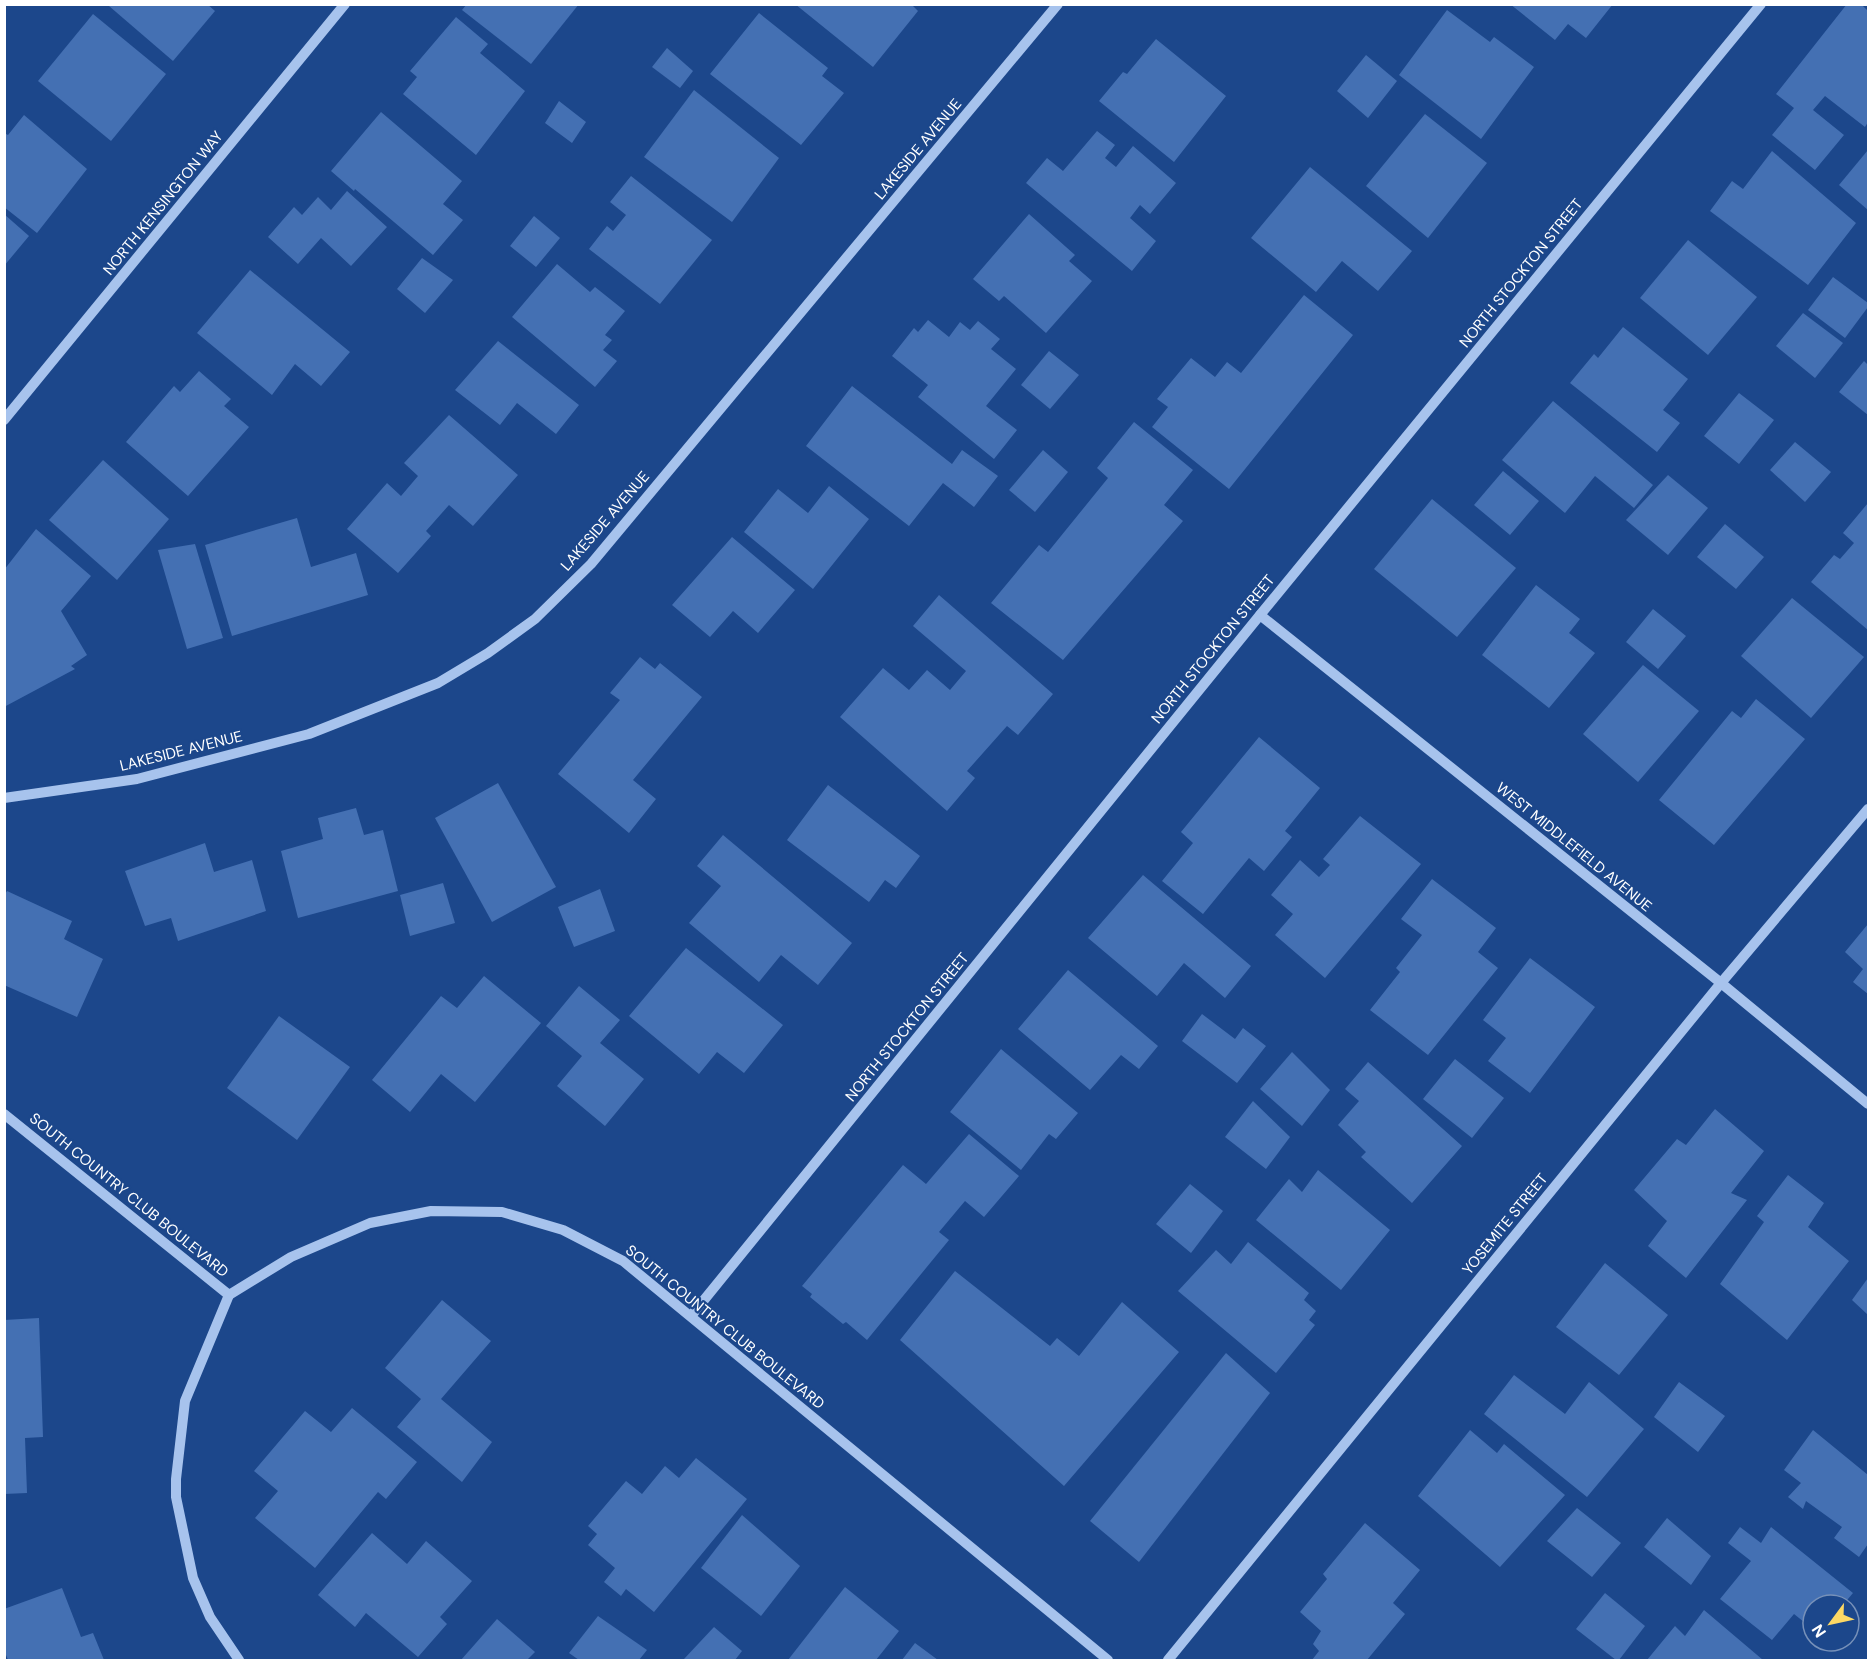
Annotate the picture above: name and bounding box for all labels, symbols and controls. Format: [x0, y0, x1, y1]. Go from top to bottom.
street label: LAKESIDE AVENUE [870, 94, 966, 204]
street label: NORTH KENSINGTON WAY [99, 127, 228, 279]
street label: NORTH STOCKTON STREET [1455, 194, 1587, 352]
street label: LAKESIDE AVENUE [556, 467, 654, 575]
street label: NORTH STOCKTON STREET [1147, 570, 1279, 728]
street label: LAKESIDE AVENUE [118, 726, 244, 776]
street label: WEST MIDDLEFIELD AVENUE [1492, 778, 1656, 916]
street label: NORTH STOCKTON STREET [841, 948, 973, 1106]
street label: SOUTH COUNTRY CLUB BOULEVARD [25, 1108, 233, 1282]
street label: YOSEMITE STREET [1458, 1169, 1552, 1279]
street label: SOUTH COUNTRY CLUB BOULEVARD [621, 1240, 829, 1414]
north arrow [1801, 1593, 1861, 1653]
text: N [1807, 1620, 1831, 1642]

